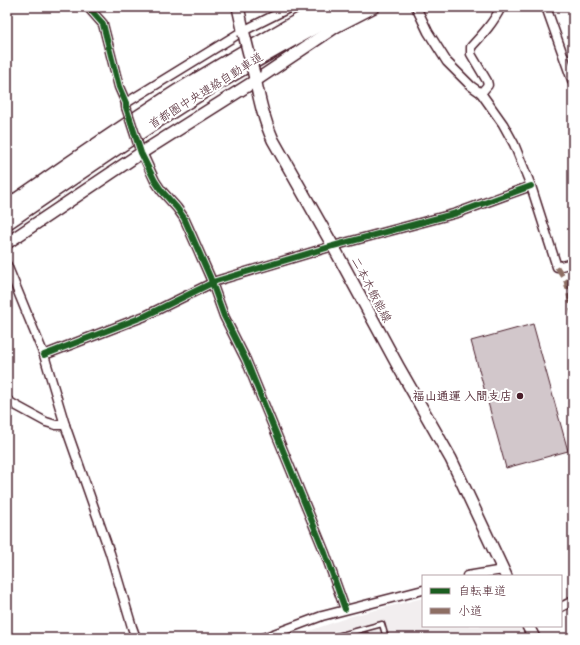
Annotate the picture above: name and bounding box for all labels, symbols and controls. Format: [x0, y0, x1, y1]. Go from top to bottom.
street label: 首都圏中央連絡自動車道 [146, 50, 266, 132]
street label: 二本木飯能線 [347, 255, 395, 325]
place label: 福山通運 入間支店 [413, 389, 512, 404]
marker: 福山通運 入間支店 [515, 391, 525, 401]
legend [422, 575, 562, 627]
text: 自転車道 [458, 584, 506, 599]
text: 小道 [458, 604, 482, 619]

